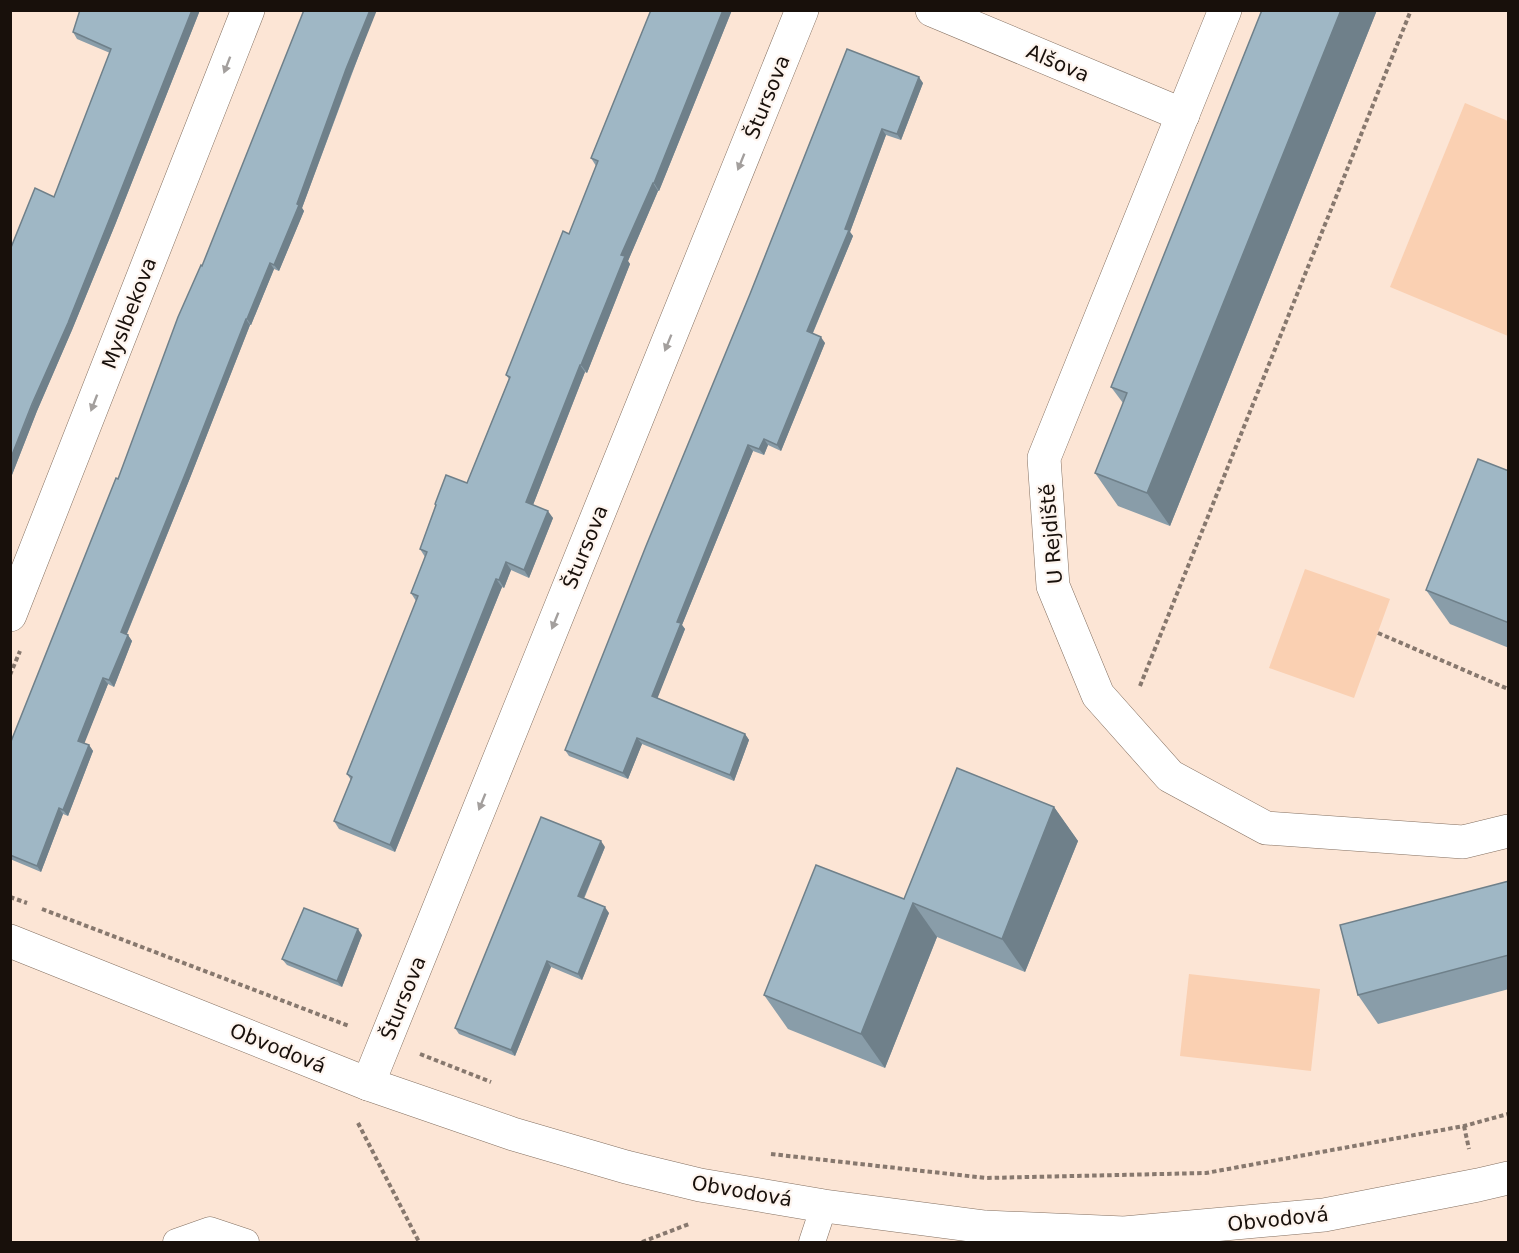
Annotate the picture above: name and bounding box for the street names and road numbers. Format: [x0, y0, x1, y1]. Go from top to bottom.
street label: Alšova [1023, 39, 1093, 87]
street label: Štursova [739, 52, 795, 142]
street label: Myslbekova [97, 254, 161, 372]
street label: U Rejdiště [1035, 483, 1067, 585]
street label: Štursova [557, 502, 613, 592]
street label: Štursova [375, 953, 431, 1043]
street label: Obvodová [226, 1018, 330, 1078]
street label: Obvodová [690, 1170, 794, 1212]
street label: Obvodová [1226, 1202, 1330, 1236]

